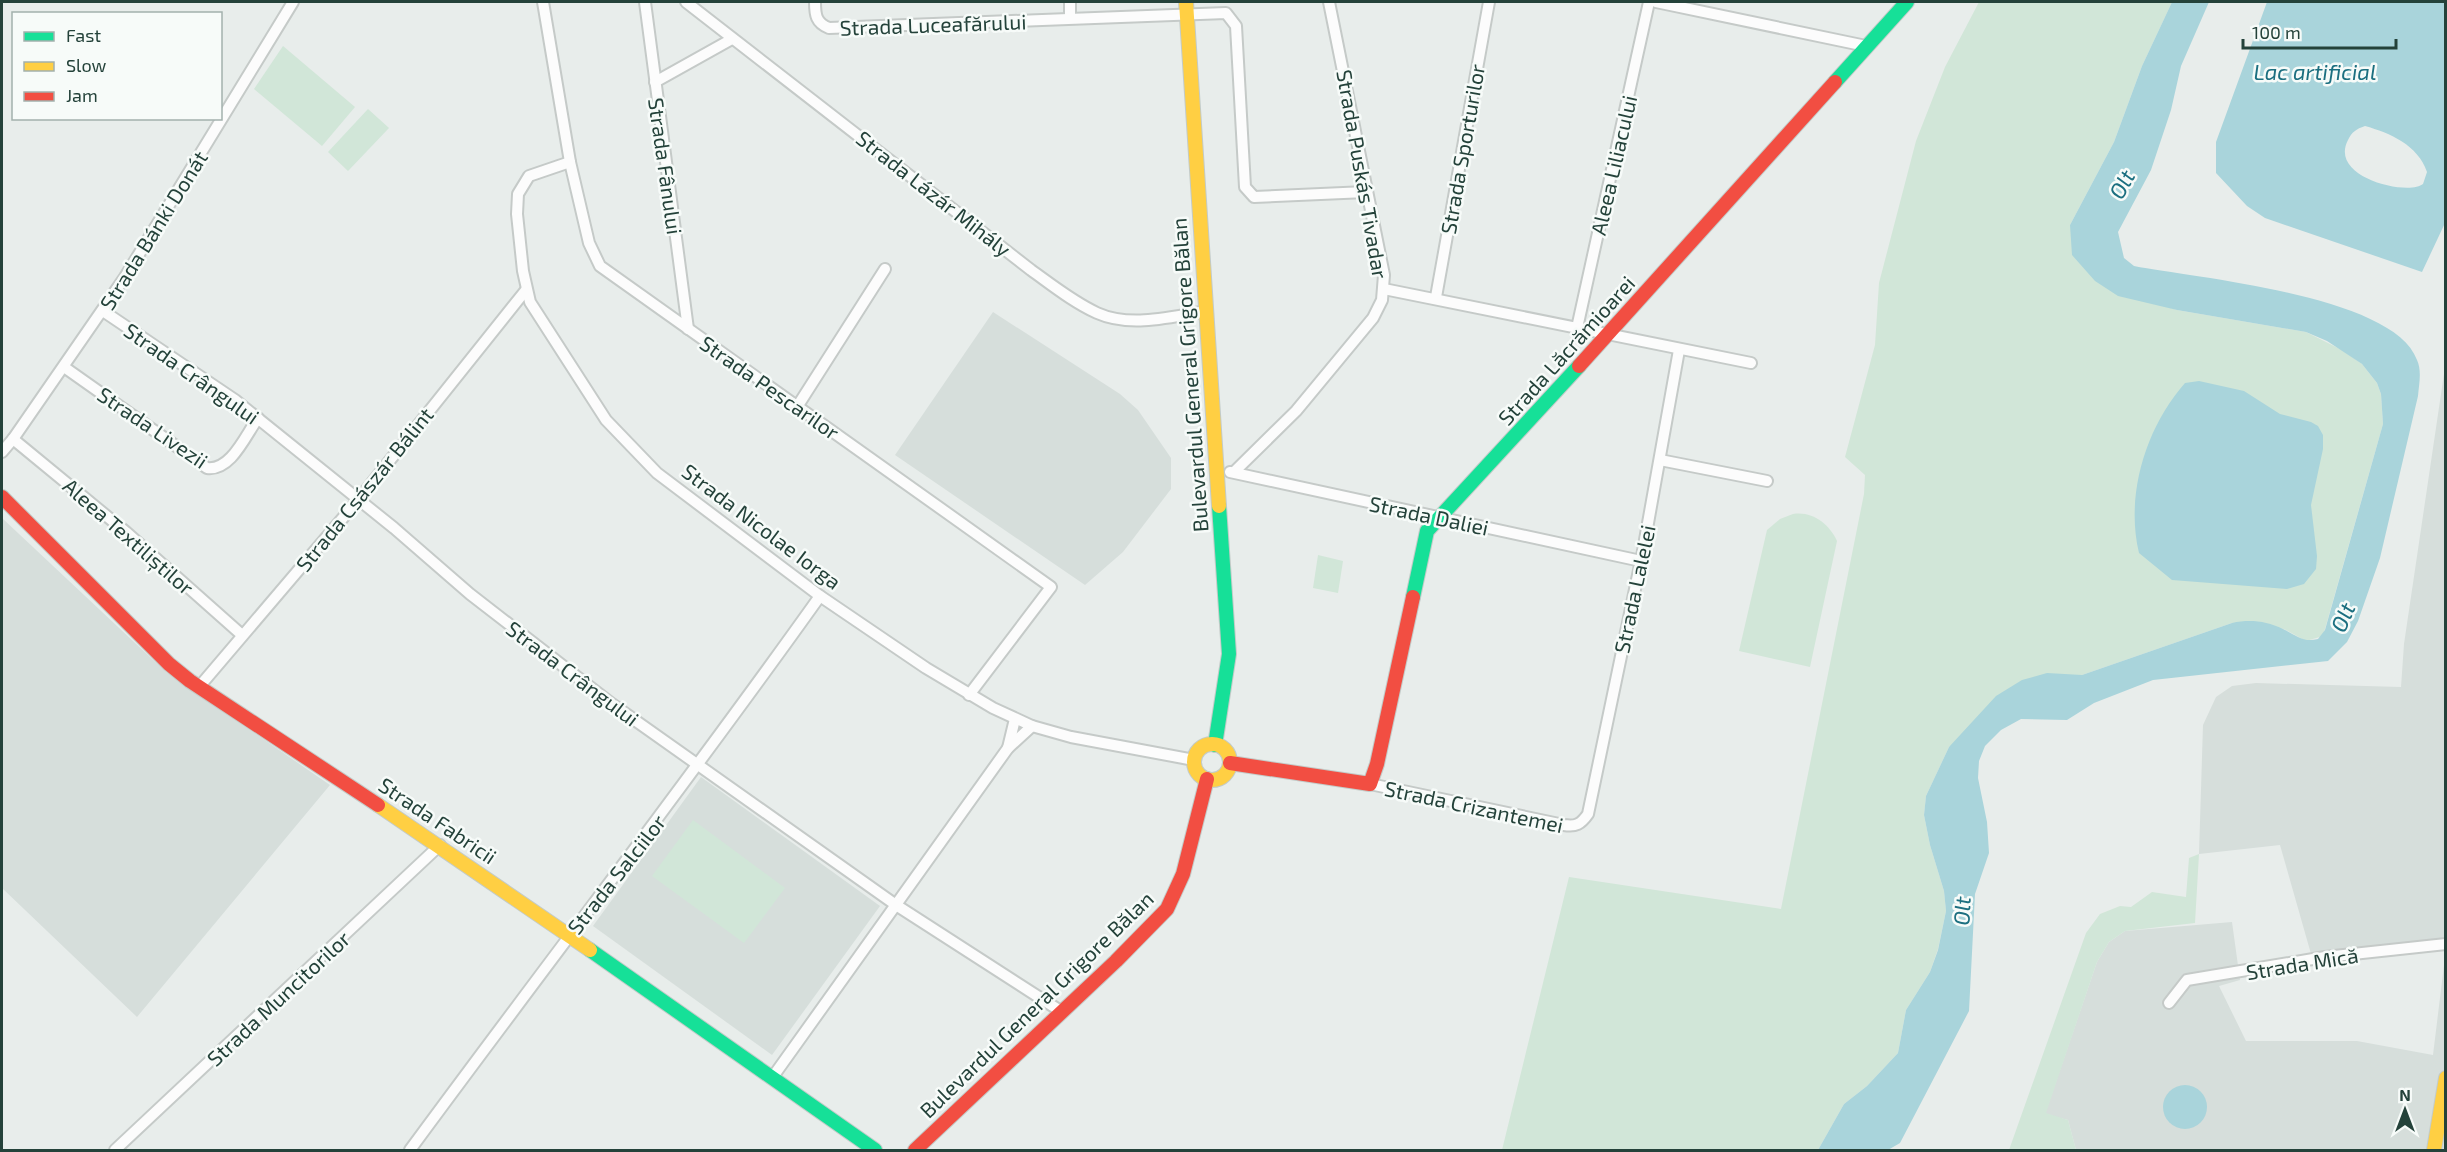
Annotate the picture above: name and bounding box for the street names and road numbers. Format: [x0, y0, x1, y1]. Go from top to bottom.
street label: Strada Luceafărului [839, 8, 1027, 40]
street label: Strada Sporturilor [1435, 61, 1489, 236]
street label: Strada Puskás Tivadar [1332, 67, 1394, 281]
street label: Aleea Liliacului [1585, 93, 1641, 237]
street label: Strada Fânului [644, 96, 688, 236]
street label: Strada Lázár Mihály [852, 125, 1016, 261]
street label: Strada Bánki Donát [94, 146, 212, 314]
street label: Bulevardul General Grigore Bălan [1166, 217, 1212, 533]
street label: Strada Lăcrămioarei [1492, 270, 1640, 430]
street label: Strada Crângului [120, 317, 264, 429]
street label: Strada Pescarilor [696, 330, 845, 445]
street label: Strada Livezii [93, 381, 213, 473]
street label: Strada Császár Bálint [290, 402, 438, 576]
street label: Strada Nicolae Iorga [678, 458, 846, 594]
street label: Aleea Textiliștilor [57, 472, 200, 601]
street label: Strada Daliei [1367, 490, 1491, 540]
street label: Strada Lalelei [1608, 523, 1660, 655]
street label: Strada Crângului [502, 615, 644, 731]
street label: Strada Fabricii [374, 771, 502, 869]
street label: Strada Crizantemei [1382, 775, 1566, 837]
street label: Strada Salciilor [562, 809, 671, 939]
street label: Bulevardul General Grigore Bălan [914, 886, 1158, 1122]
street label: Strada Muncitorilor [201, 925, 355, 1071]
street label: Strada Mică [2244, 942, 2360, 984]

